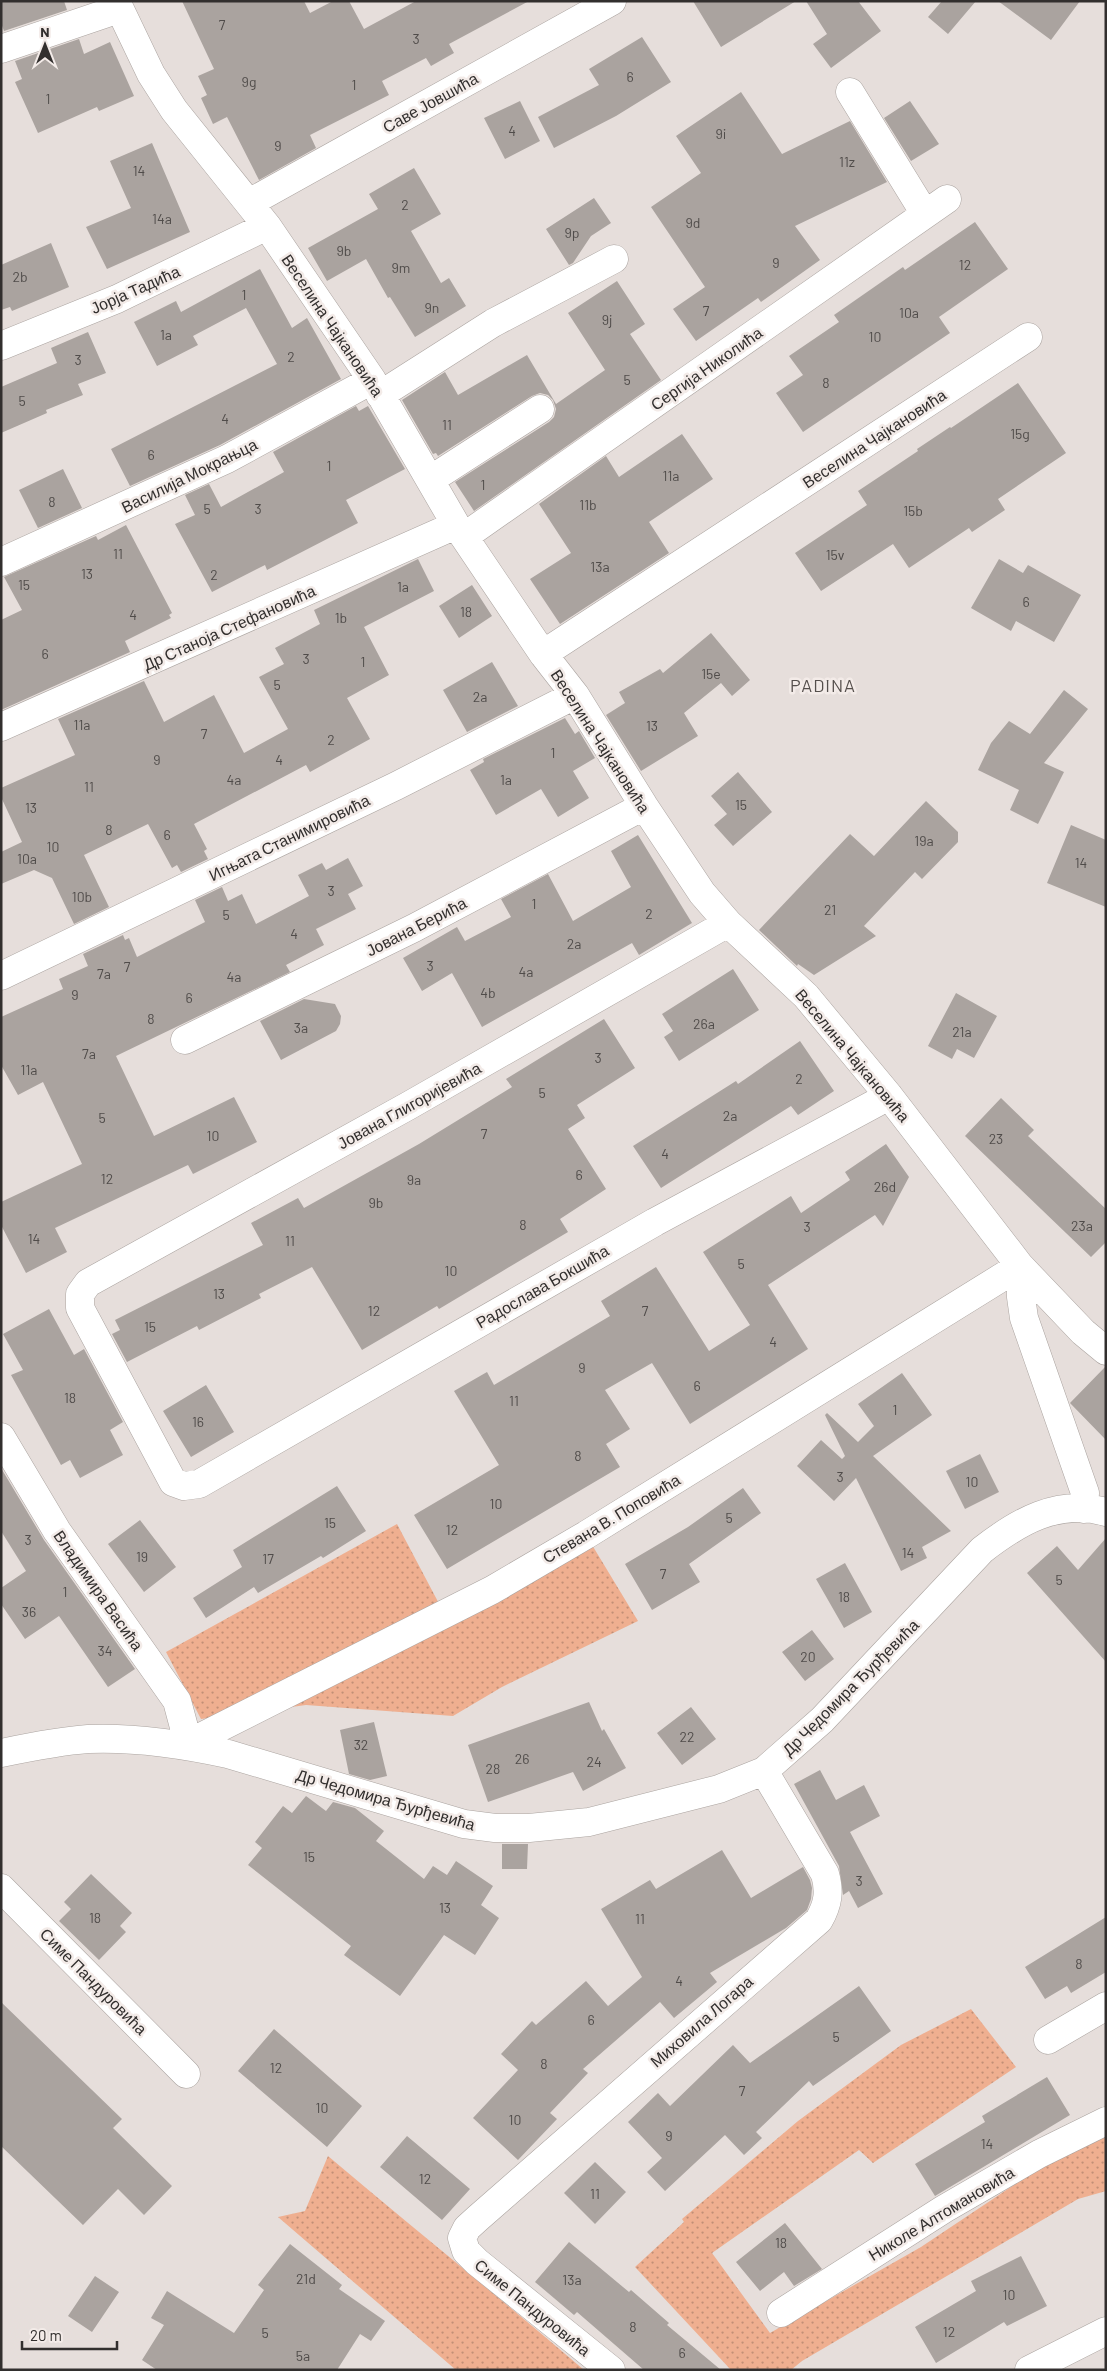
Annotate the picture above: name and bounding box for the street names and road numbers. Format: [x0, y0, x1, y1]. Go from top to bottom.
street label: Саве Јовшића [379, 68, 481, 136]
street label: Веселина Чајкановића [278, 250, 388, 400]
street label: Јорја Тадића [88, 261, 183, 317]
street label: Сергија Николића [646, 322, 766, 414]
street label: Веселина Чајкановића [799, 384, 949, 492]
street label: Василија Мокрањца [118, 434, 260, 516]
street label: Др Станоја Стефановића [140, 580, 318, 674]
street label: Веселина Чајкановића [547, 666, 655, 816]
street label: Игњата Станимировића [206, 790, 373, 884]
street label: Јована Берића [363, 893, 469, 959]
street label: Веселина Чајкановића [792, 985, 914, 1125]
street label: Јована Глигоријевића [334, 1058, 484, 1152]
street label: Радослава Бокшића [472, 1240, 612, 1332]
street label: Стевана В. Поповића [539, 1469, 683, 1567]
street label: Владимира Васића [50, 1526, 148, 1654]
street label: Др Чедомира Ђурђевића [778, 1615, 922, 1759]
street label: Др Чедомира Ђурђевића [295, 1764, 478, 1834]
street label: Симе Пандуровића [37, 1924, 151, 2038]
street label: Миховила Логара [646, 1971, 756, 2071]
street label: Николе Алтомановића [865, 2162, 1017, 2264]
street label: Симе Пандуровића [471, 2255, 595, 2359]

